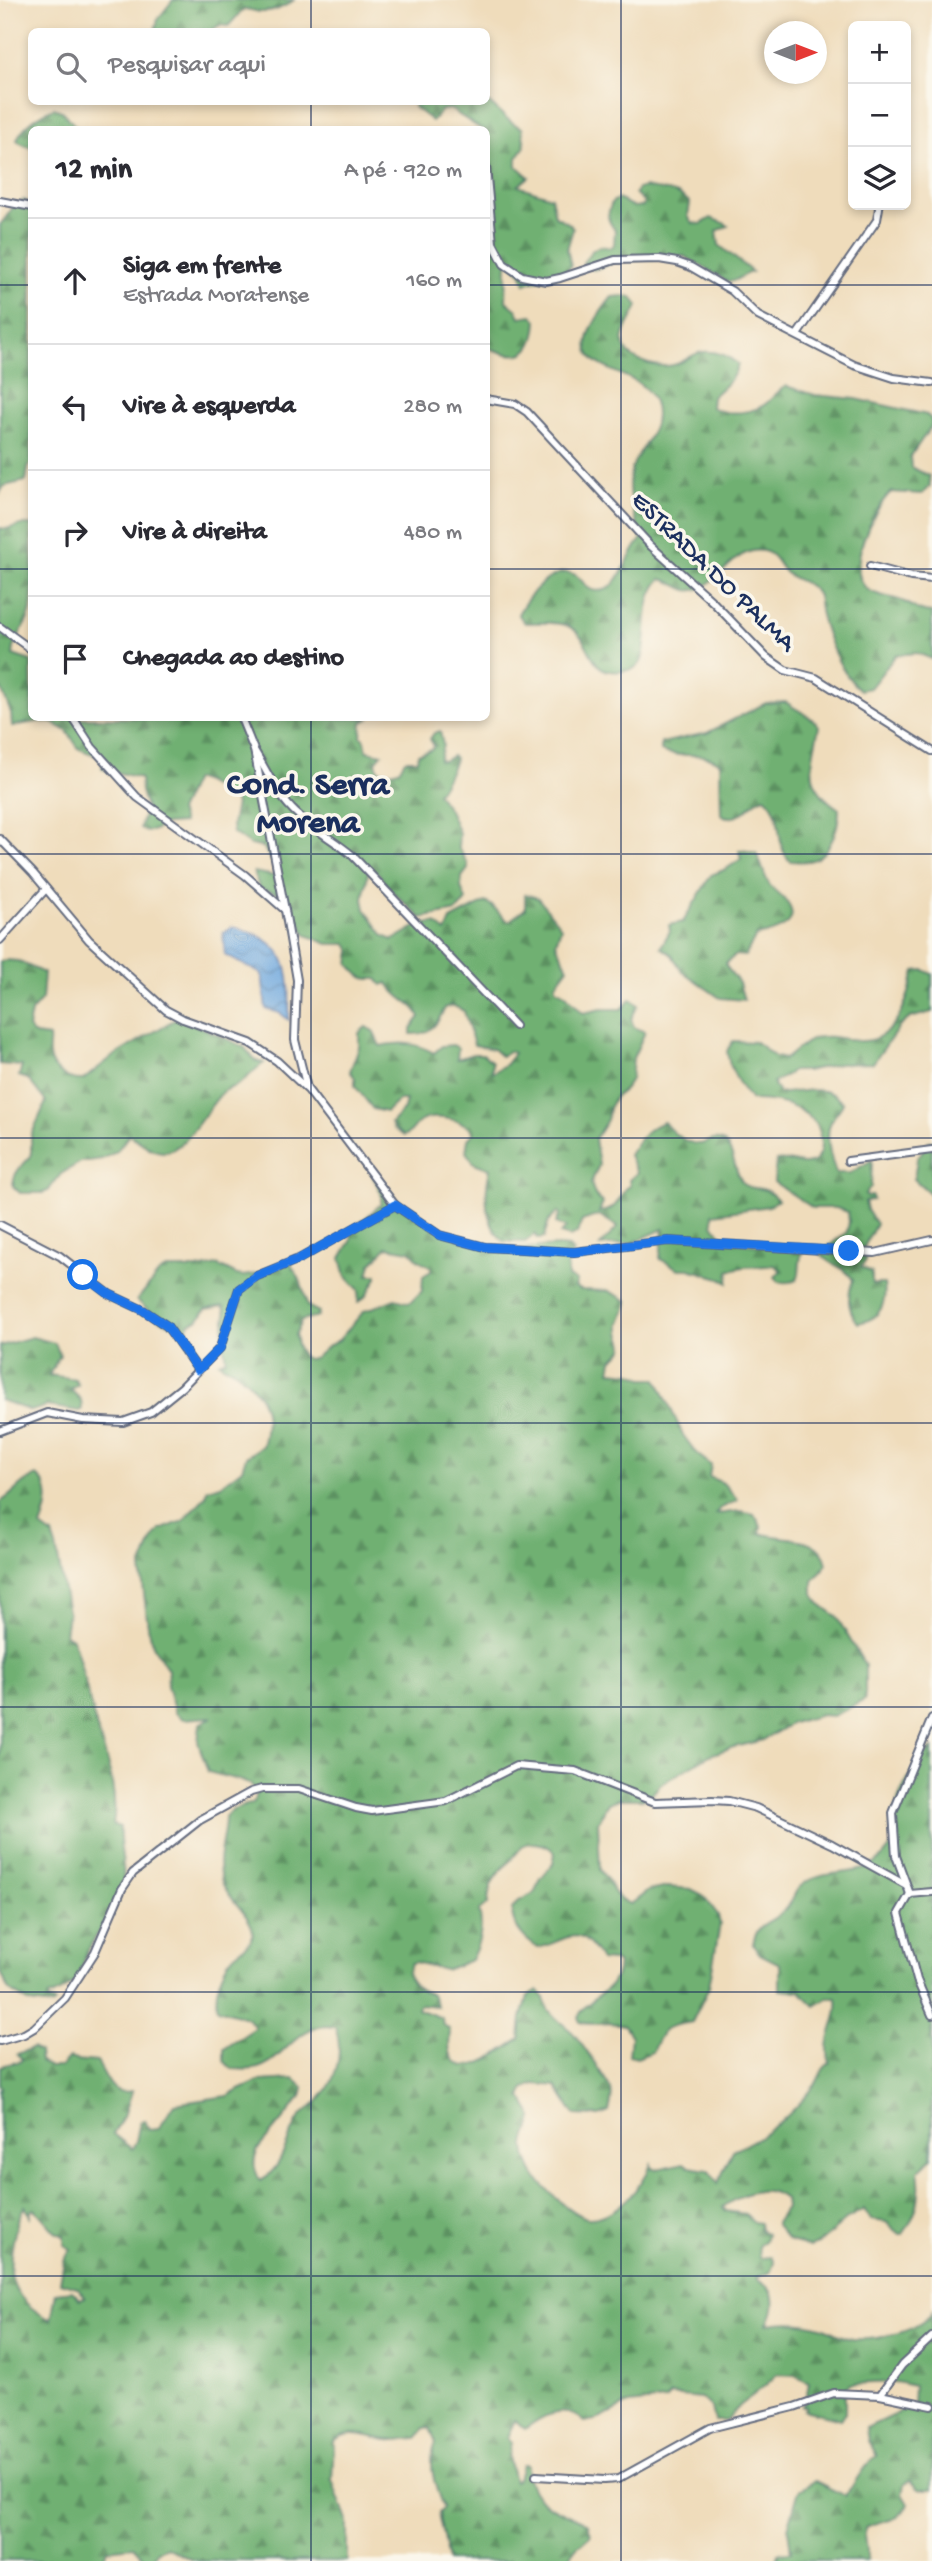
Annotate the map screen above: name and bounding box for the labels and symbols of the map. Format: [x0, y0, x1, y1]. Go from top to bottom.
north arrow [764, 21, 827, 84]
street label: ESTRADA DO PALMA [623, 486, 802, 661]
district label: Cond. Serra Morena [227, 768, 391, 844]
route end [833, 1235, 864, 1266]
route start [67, 1259, 98, 1290]

